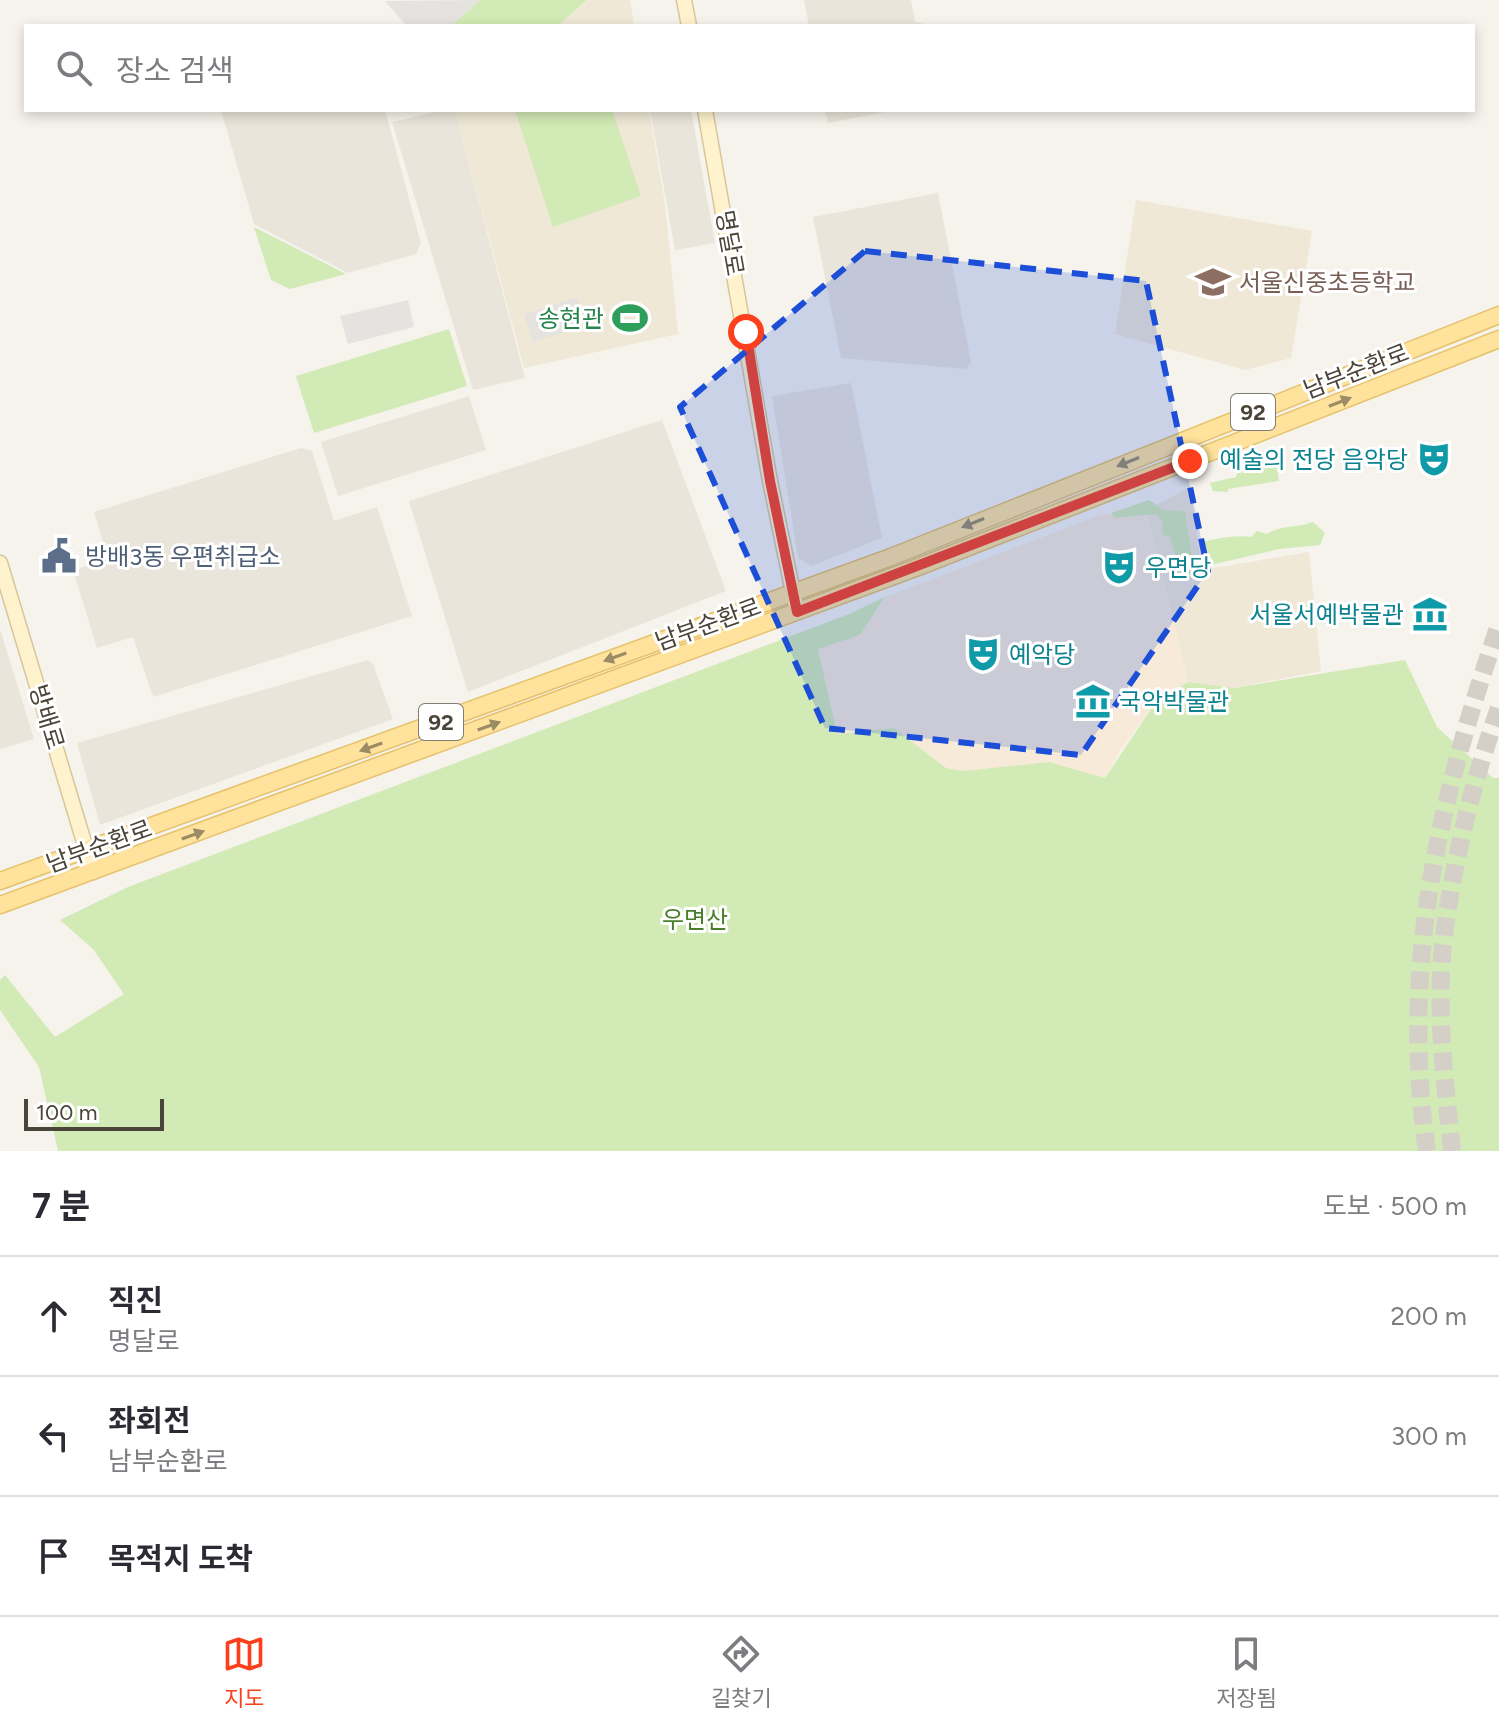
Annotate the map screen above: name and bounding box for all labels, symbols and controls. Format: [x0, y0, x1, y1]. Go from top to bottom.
search box [24, 24, 1475, 112]
icon: search [52, 46, 96, 90]
text: 장소 검색 [116, 52, 234, 89]
street label: 명달로 [710, 208, 750, 278]
school or university icon: 서울신중초등학교 [1194, 263, 1232, 301]
place label: 서울신중초등학교 [1239, 268, 1416, 297]
sports icon: 송현관 [611, 299, 649, 337]
place label: 송현관 [538, 304, 604, 333]
route start [728, 314, 764, 350]
street label: 남부순환로 [1299, 338, 1413, 404]
road number: 92 [1231, 394, 1275, 430]
one-way arrow [1328, 395, 1352, 408]
theatre icon: 예술의 전당 음악당 [1415, 440, 1453, 478]
route end [1172, 443, 1208, 479]
place label: 예술의 전당 음악당 [1220, 445, 1408, 474]
one-way arrow [1116, 456, 1140, 469]
one-way arrow [961, 517, 985, 530]
public building icon: 방배3동 우편취급소 [40, 537, 78, 575]
place label: 방배3동 우편취급소 [85, 542, 281, 571]
theatre icon: 우면당 [1100, 548, 1138, 586]
place label: 우면당 [1145, 553, 1211, 582]
street label: 남부순환로 [651, 591, 765, 657]
museum icon: 서울서예박물관 [1411, 595, 1449, 633]
place label: 서울서예박물관 [1249, 600, 1404, 629]
theatre icon: 예악당 [964, 635, 1002, 673]
place label: 예악당 [1009, 640, 1075, 669]
one-way arrow [603, 652, 627, 664]
street label: 방배로 [23, 681, 71, 753]
museum icon: 국악박물관 [1074, 682, 1112, 720]
place label: 국악박물관 [1119, 687, 1229, 716]
road number: 92 [419, 704, 463, 740]
one-way arrow [477, 719, 501, 732]
one-way arrow [359, 742, 383, 754]
street label: 남부순환로 [42, 813, 156, 879]
one-way arrow [181, 829, 205, 841]
park label: 우면산 [662, 905, 728, 934]
scale bar [24, 1095, 164, 1131]
text: 100 m [36, 1099, 97, 1126]
text: 7 분 [32, 1186, 90, 1227]
text: 도보 · 500 m [1323, 1190, 1467, 1222]
text: 직진 [108, 1282, 163, 1319]
icon: ahead [32, 1294, 76, 1338]
text: 200 m [1391, 1300, 1467, 1332]
text: 명달로 [108, 1325, 180, 1357]
text: 좌회전 [108, 1402, 191, 1439]
icon: left [32, 1414, 76, 1458]
text: 300 m [1391, 1420, 1467, 1452]
text: 남부순환로 [108, 1445, 228, 1477]
icon: arrive [32, 1534, 76, 1578]
text: 목적지 도착 [108, 1540, 253, 1577]
tab: 지도 [222, 1632, 266, 1712]
tab: 길찾기 [711, 1632, 771, 1712]
tab: 저장됨 [1216, 1632, 1277, 1712]

